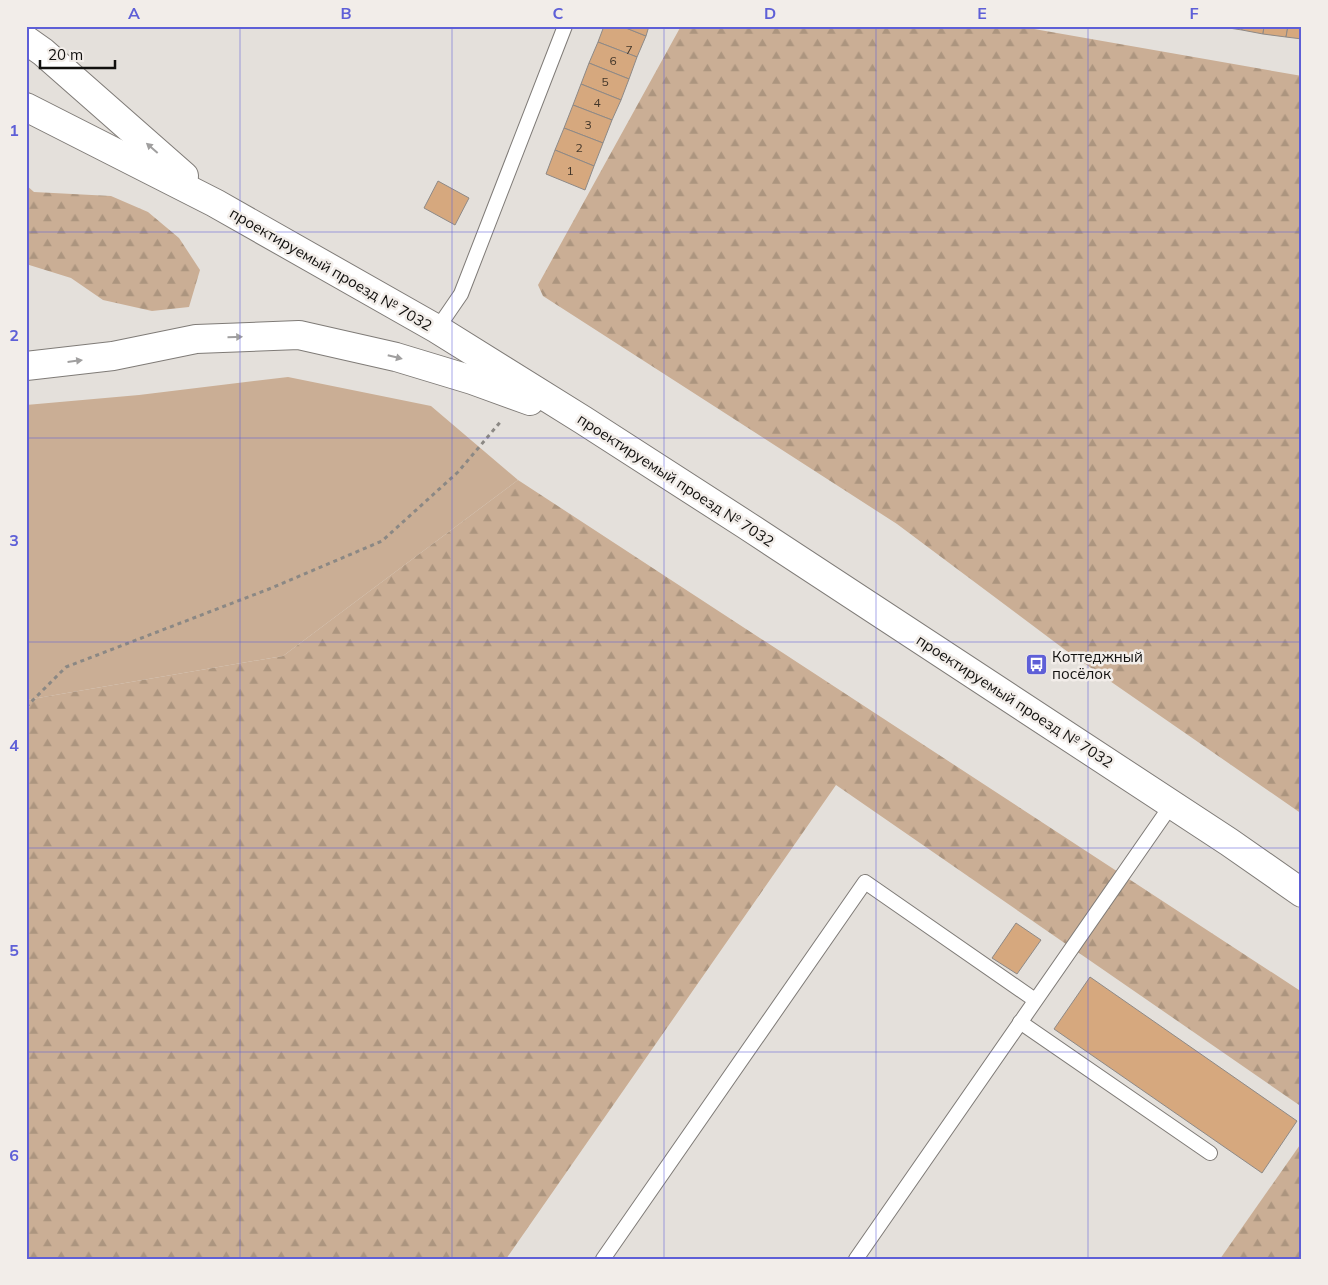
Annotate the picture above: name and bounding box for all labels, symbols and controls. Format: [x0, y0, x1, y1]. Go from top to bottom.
text: A [128, 3, 140, 23]
text: B [340, 3, 352, 23]
text: C [553, 3, 564, 23]
text: D [764, 3, 776, 23]
text: E [977, 3, 987, 23]
text: F [1189, 3, 1199, 23]
scale bar [40, 38, 115, 70]
house number: 7 [625, 42, 633, 57]
text: 20 m [48, 45, 83, 64]
house number: 6 [609, 53, 617, 68]
house number: 5 [601, 74, 609, 89]
house number: 4 [593, 95, 601, 110]
house number: 3 [584, 117, 592, 132]
text: 1 [9, 120, 19, 140]
house number: 2 [575, 140, 583, 155]
one-way arrow [147, 142, 159, 154]
house number: 1 [566, 163, 574, 178]
street label: проектируемый проезд № 7032 [226, 203, 436, 335]
text: 2 [9, 325, 19, 345]
one-way arrow [227, 333, 243, 341]
one-way arrow [388, 354, 403, 362]
one-way arrow [67, 357, 83, 365]
street label: проектируемый проезд № 7032 [574, 409, 778, 551]
text: 3 [9, 530, 19, 550]
street label: проектируемый проезд № 7032 [913, 630, 1117, 772]
place label: Коттеджный посёлок [1052, 647, 1143, 683]
bus stop icon: Коттеджный посёлок [1024, 653, 1048, 677]
text: 4 [9, 735, 19, 755]
text: 5 [9, 940, 19, 960]
text: 6 [9, 1145, 19, 1165]

